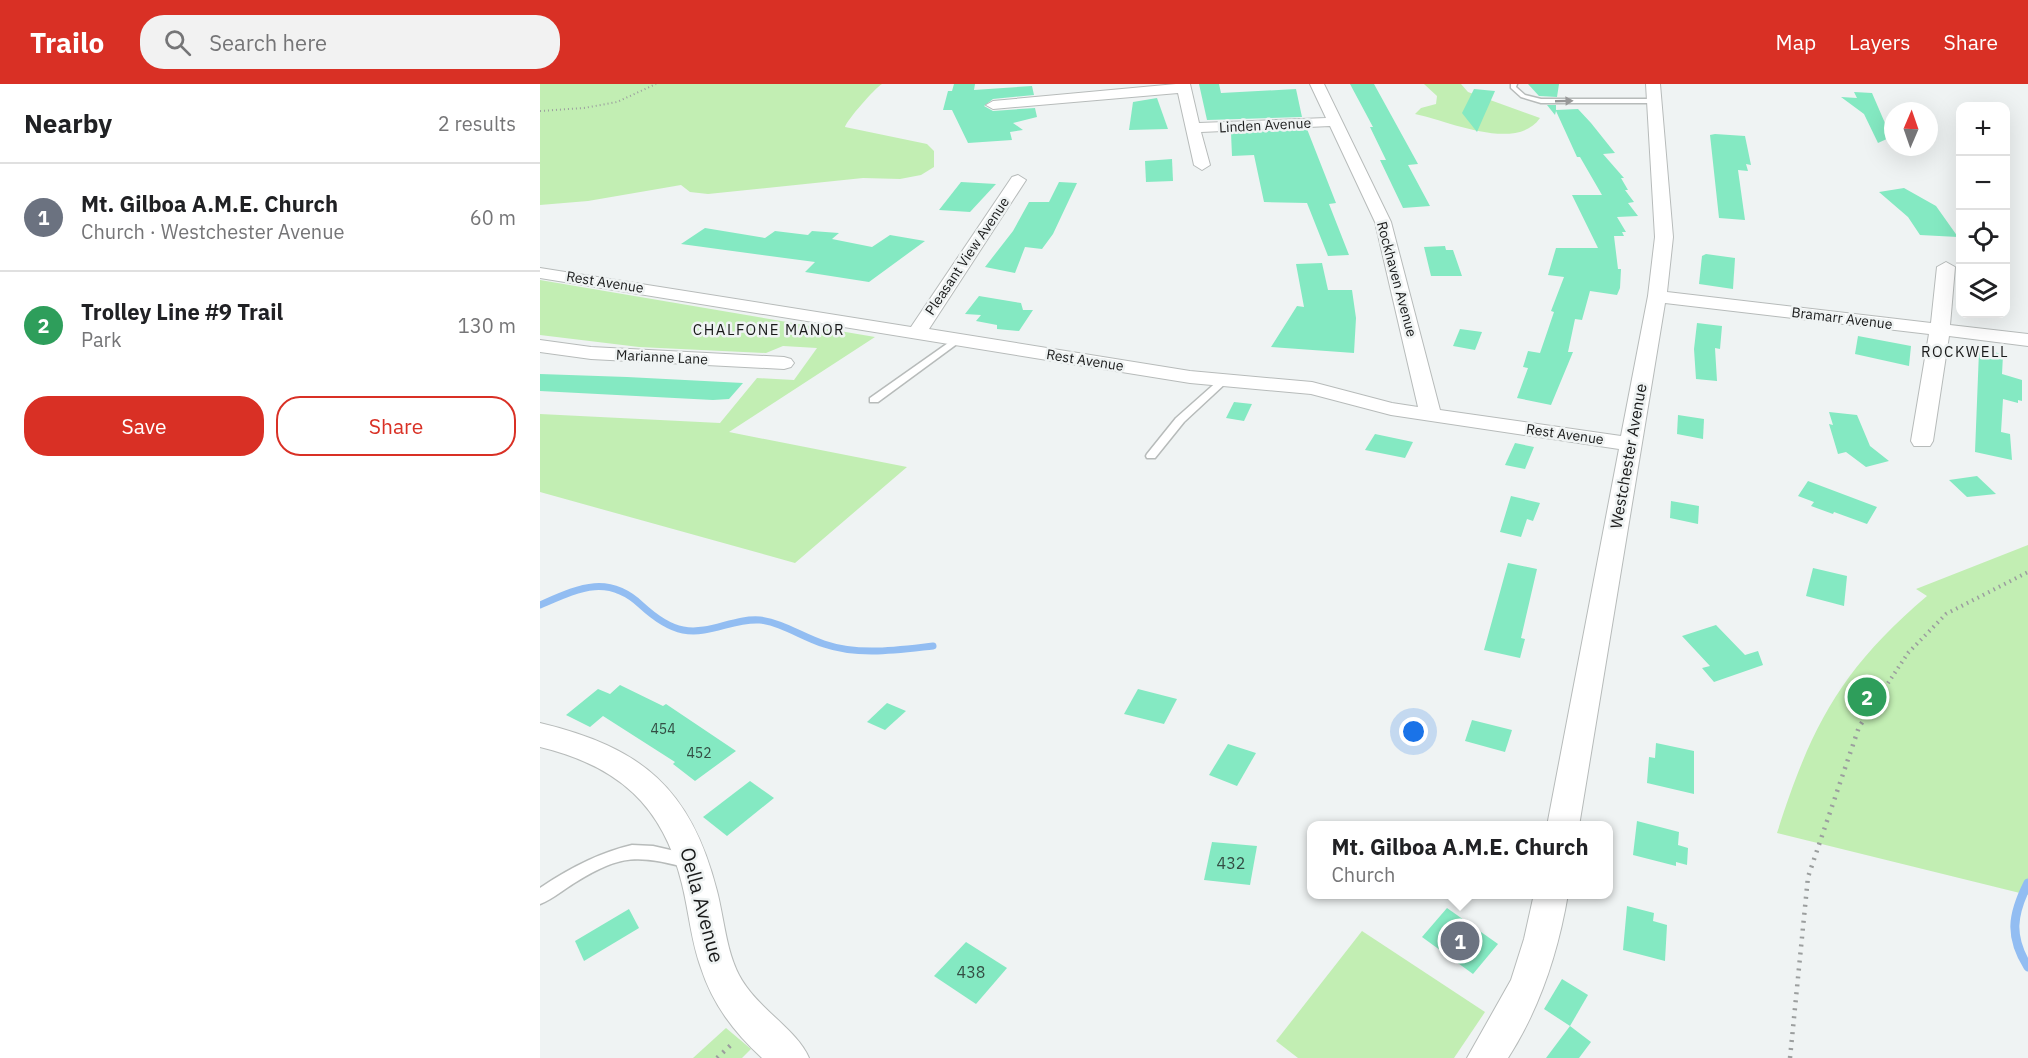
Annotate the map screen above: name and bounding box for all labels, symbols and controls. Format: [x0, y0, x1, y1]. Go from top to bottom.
search box [140, 15, 560, 69]
text: Trailo [30, 24, 104, 61]
icon: search [161, 26, 194, 59]
text: Search here [209, 28, 327, 57]
text: Map [1776, 28, 1816, 56]
text: Layers [1849, 28, 1911, 56]
text: Share [1944, 28, 1998, 56]
one-way arrow [1555, 96, 1574, 106]
north arrow [1884, 102, 1938, 156]
map controls [1956, 102, 2010, 318]
button: + [1956, 102, 2010, 156]
text: Nearby [24, 106, 112, 140]
text: 2 results [438, 110, 516, 137]
street label: Linden Avenue [1218, 114, 1312, 136]
button: − [1956, 156, 2010, 210]
text: Mt. Gilboa A.M.E. Church [81, 189, 338, 218]
street label: Pleasant View Avenue [921, 193, 1013, 318]
text: 1 [38, 204, 50, 231]
text: 60 m [470, 204, 516, 231]
button: locate [1956, 210, 2010, 264]
text: Church · Westchester Avenue [81, 218, 345, 245]
street label: Rockhaven Avenue [1373, 219, 1421, 339]
button: layers [1956, 264, 2010, 318]
street label: Rest Avenue [565, 267, 645, 297]
text: Trolley Line #9 Trail [81, 297, 283, 326]
street label: Bramarr Avenue [1790, 303, 1894, 333]
text: 2 [38, 312, 50, 339]
text: 130 m [458, 312, 516, 339]
district label: CHALFONE MANOR [693, 320, 845, 339]
text: Park [81, 326, 121, 353]
district label: ROCKWELL [1921, 342, 2009, 361]
street label: Rest Avenue [1045, 345, 1125, 375]
street label: Marianne Lane [616, 346, 709, 368]
street label: Westchester Avenue [1605, 382, 1651, 530]
button: Save [24, 396, 264, 456]
button: Share [276, 396, 516, 456]
street label: Rest Avenue [1525, 420, 1605, 448]
pin: 2 [1848, 674, 1886, 720]
your location [1399, 717, 1428, 746]
house number: 454 [650, 720, 676, 738]
house number: 452 [686, 744, 712, 762]
popup [1307, 821, 1613, 899]
text: Mt. Gilboa A.M.E. Church [1331, 832, 1589, 861]
street label: Oella Avenue [674, 844, 731, 965]
house number: 432 [1217, 853, 1245, 873]
text: Church [1331, 861, 1395, 888]
pin: 1 [1440, 918, 1480, 964]
house number: 438 [957, 962, 985, 982]

